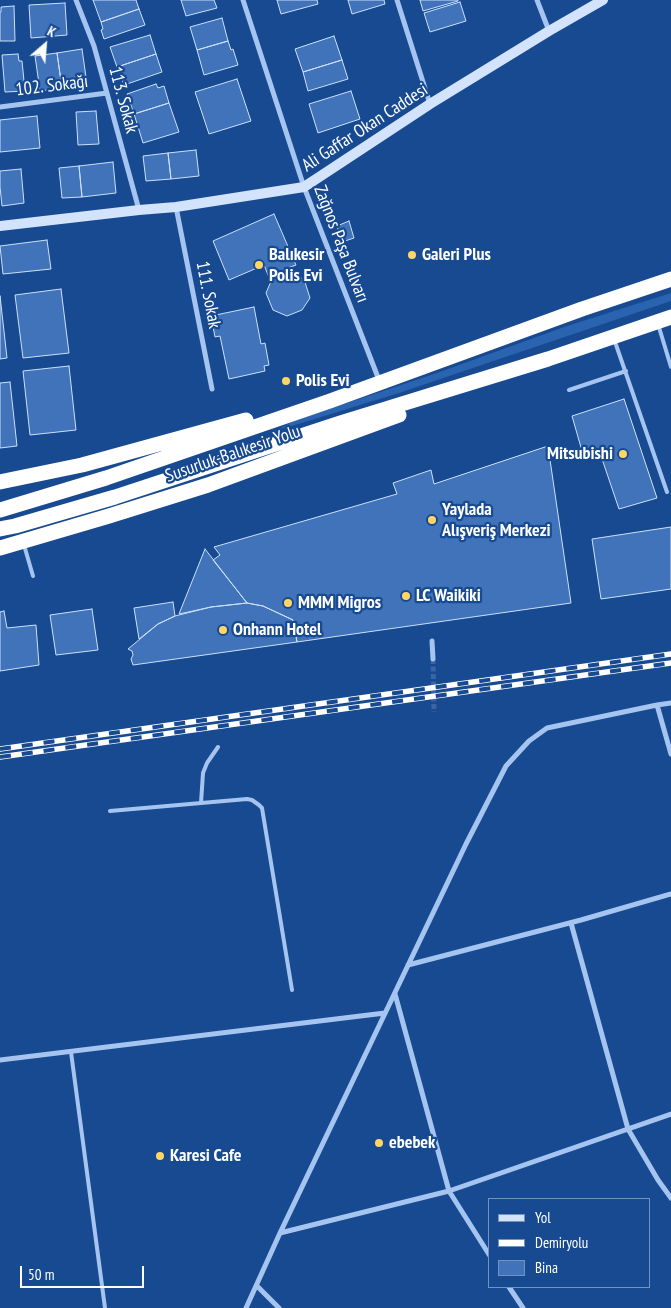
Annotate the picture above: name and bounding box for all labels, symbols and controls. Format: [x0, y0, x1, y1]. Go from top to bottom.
north arrow [20, 20, 70, 70]
text: K [44, 22, 59, 41]
street label: 113. Sokak [104, 64, 142, 136]
street label: 102. Sokağı [15, 71, 89, 101]
street label: Ali Gaffar Okan Caddesi [298, 79, 432, 177]
street label: Zağnos Paşa Bulvarı [309, 182, 373, 306]
place label: Balıkesir Polis Evi [269, 244, 324, 286]
place label: Galeri Plus [422, 244, 491, 266]
marker: Galeri Plus [406, 249, 418, 261]
marker: Balıkesir Polis Evi [253, 259, 265, 271]
street label: 111. Sokak [191, 260, 225, 330]
place label: Polis Evi [296, 370, 349, 392]
marker: Polis Evi [280, 375, 292, 387]
street label: Susurluk-Balıkesir Yolu [163, 421, 303, 487]
place label: Mitsubishi [547, 443, 613, 465]
marker: Mitsubishi [617, 448, 629, 460]
place label: Yaylada Alışveriş Merkezi [442, 499, 551, 542]
marker: Yaylada Alışveriş Merkezi [426, 514, 438, 526]
place label: LC Waikiki [416, 585, 481, 607]
marker: LC Waikiki [400, 590, 412, 602]
place label: MMM Migros [298, 592, 381, 614]
marker: MMM Migros [282, 597, 294, 609]
place label: Onhann Hotel [233, 619, 321, 641]
marker: Onhann Hotel [217, 624, 229, 636]
place label: ebebek [389, 1132, 435, 1154]
marker: ebebek [373, 1137, 385, 1149]
place label: Karesi Cafe [170, 1145, 242, 1167]
marker: Karesi Cafe [154, 1150, 166, 1162]
legend [488, 1198, 651, 1288]
text: Yol [535, 1208, 551, 1227]
text: Demiryolu [535, 1233, 588, 1252]
scale bar [22, 1256, 146, 1288]
text: Bina [535, 1258, 558, 1277]
text: 50 m [28, 1265, 54, 1284]

